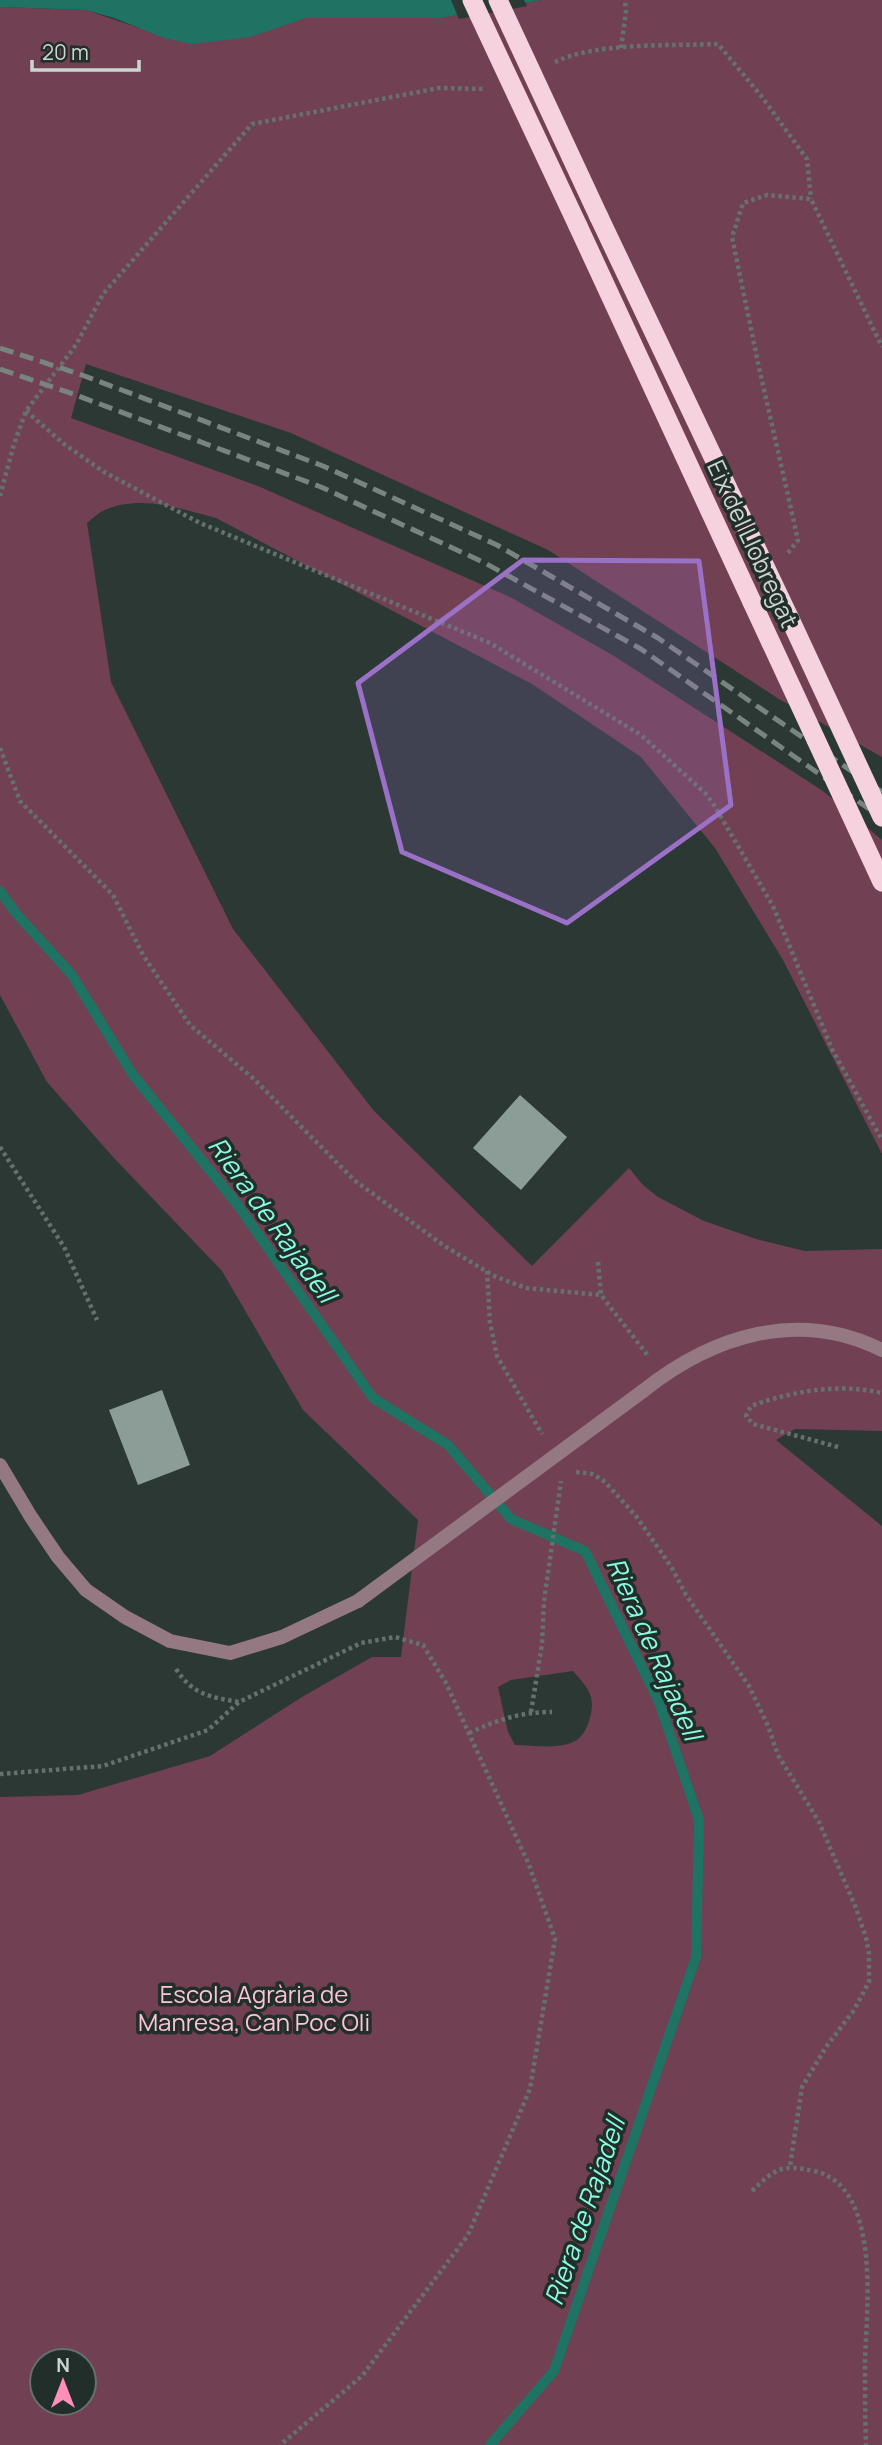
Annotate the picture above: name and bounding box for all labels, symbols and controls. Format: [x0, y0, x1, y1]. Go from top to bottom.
scale bar [32, 28, 138, 72]
text: 20 m [42, 38, 89, 66]
street label: Eix del Llobregat [700, 454, 807, 632]
water label: Riera de Rajadell [200, 1129, 347, 1312]
water label: Riera de Rajadell [599, 1552, 713, 1748]
park label: Escola Agrària de Manresa, Can Poc Oli [138, 1977, 370, 2038]
water label: Riera de Rajadell [535, 2109, 634, 2309]
north arrow [28, 2347, 98, 2417]
text: N [56, 2352, 70, 2378]

